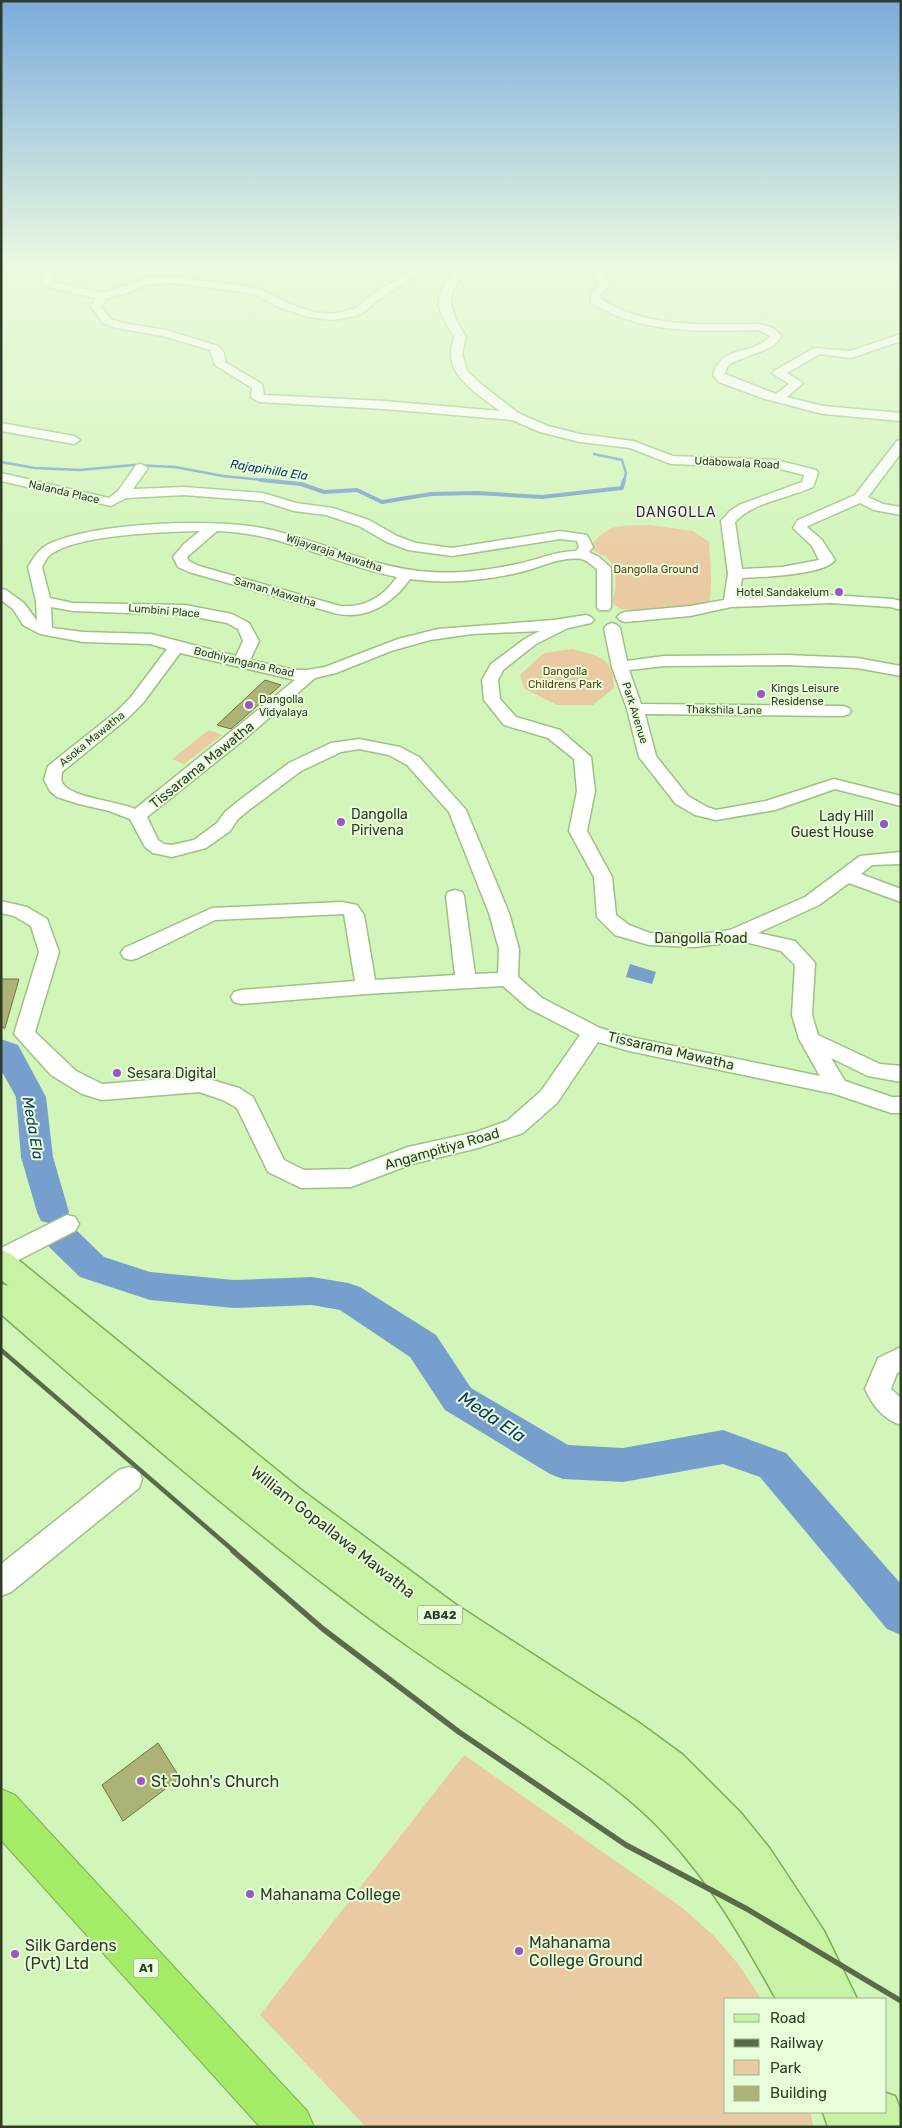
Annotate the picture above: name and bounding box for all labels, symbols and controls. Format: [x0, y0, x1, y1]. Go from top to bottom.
street label: Udabowala Road [694, 454, 780, 472]
water label: Rajapihilla Ela [229, 457, 309, 483]
street label: Nalanda Place [27, 478, 101, 506]
district label: DANGOLLA [636, 504, 716, 521]
street label: Wijayaraja Mawatha [284, 531, 384, 575]
park label: Dangolla Ground [613, 563, 699, 576]
street label: Saman Mawatha [233, 574, 317, 610]
place label: Hotel Sandakelum [736, 586, 829, 599]
marker: Hotel Sandakelum [833, 586, 845, 598]
street label: Lumbini Place [128, 601, 200, 621]
street label: Bodhiyangana Road [193, 644, 295, 680]
park label: Dangolla Childrens Park [528, 665, 602, 691]
street label: Park Avenue [619, 681, 651, 745]
place label: Kings Leisure Residense [771, 682, 839, 708]
marker: Kings Leisure Residense [755, 688, 767, 700]
place label: Dangolla Vidyalaya [259, 693, 308, 719]
marker: Dangolla Vidyalaya [243, 699, 255, 711]
street label: Thakshila Lane [686, 703, 762, 717]
street label: Asoka Mawatha [57, 709, 127, 769]
street label: Tissarama Mawatha [146, 718, 258, 812]
place label: Dangolla Pirivena [351, 806, 408, 839]
place label: Lady Hill Guest House [791, 808, 874, 841]
marker: Dangolla Pirivena [335, 816, 347, 828]
marker: Lady Hill Guest House [878, 818, 890, 830]
street label: Dangolla Road [654, 930, 748, 947]
street label: Tissarama Mawatha [606, 1028, 736, 1074]
place label: Sesara Digital [127, 1065, 216, 1082]
marker: Sesara Digital [111, 1067, 123, 1079]
water label: Meda Ela [19, 1095, 47, 1161]
street label: Angampitiya Road [383, 1124, 501, 1174]
water label: Meda Ela [454, 1387, 530, 1448]
street label: William Gopallawa Mawatha [247, 1462, 419, 1602]
road number: AB42 [418, 1606, 462, 1624]
place label: St John's Church [151, 1772, 279, 1791]
marker: St John's Church [135, 1775, 147, 1787]
place label: Mahanama College [260, 1885, 401, 1904]
marker: Mahanama College [244, 1888, 256, 1900]
place label: Mahanama College Ground [529, 1933, 643, 1970]
place label: Silk Gardens (Pvt) Ltd [25, 1936, 117, 1973]
marker: Mahanama College Ground [513, 1945, 525, 1957]
marker: Silk Gardens (Pvt) Ltd [9, 1948, 21, 1960]
road number: A1 [134, 1959, 158, 1978]
legend [724, 1998, 887, 2113]
text: Road [770, 2009, 806, 2027]
text: Railway [770, 2034, 824, 2052]
text: Park [770, 2059, 801, 2077]
text: Building [770, 2084, 827, 2102]

